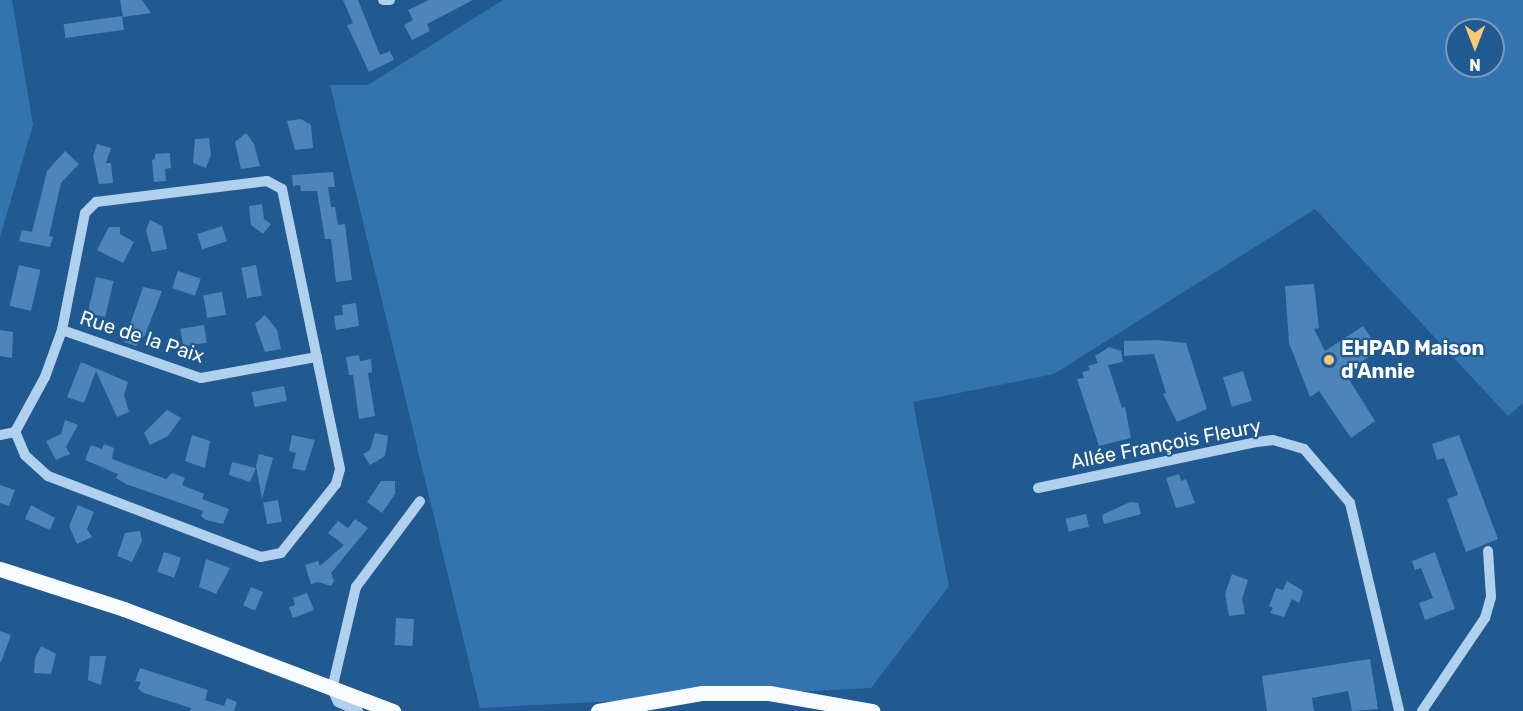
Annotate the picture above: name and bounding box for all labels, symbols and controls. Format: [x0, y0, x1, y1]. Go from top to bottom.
north arrow [1445, 18, 1505, 78]
text: N [1469, 55, 1481, 74]
street label: Rue de la Paix [77, 306, 207, 368]
place label: EHPAD Maison d'Annie [1341, 336, 1484, 383]
marker: EHPAD Maison d'Annie [1322, 353, 1336, 367]
street label: Allée François Fleury [1069, 414, 1263, 474]

